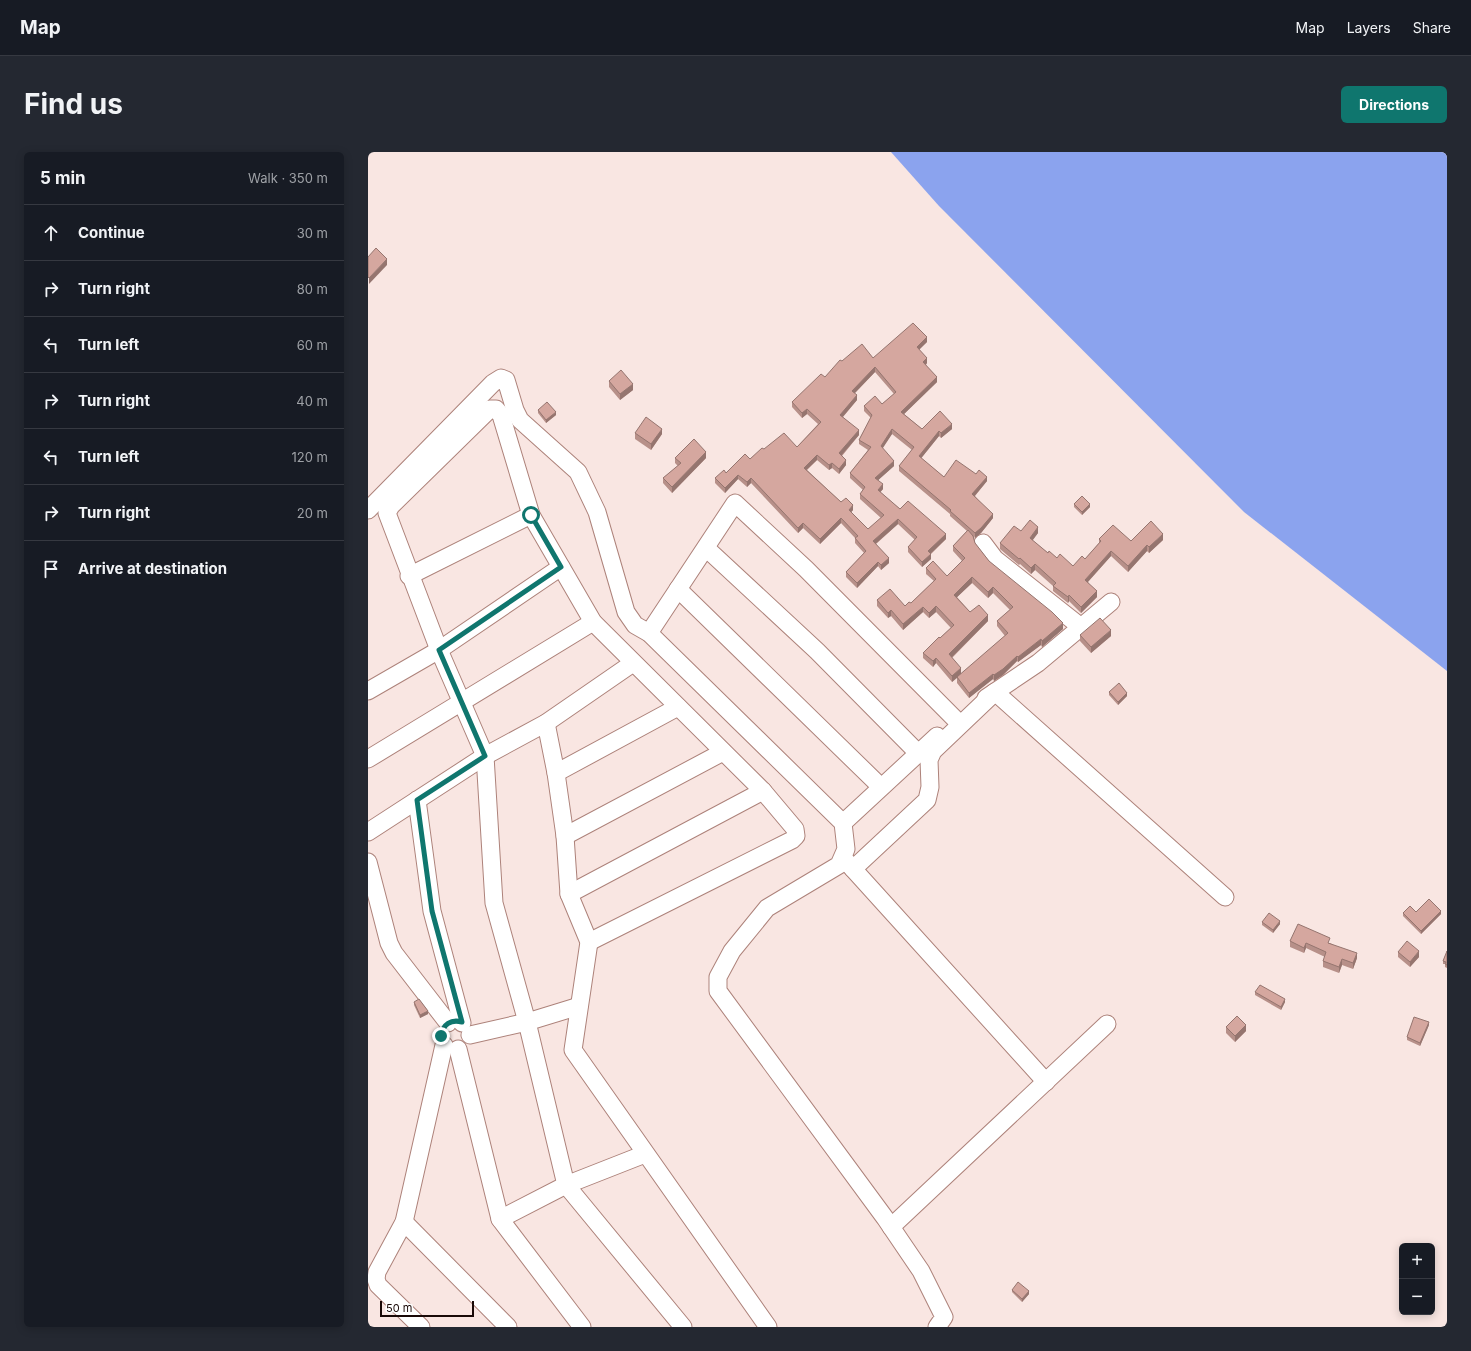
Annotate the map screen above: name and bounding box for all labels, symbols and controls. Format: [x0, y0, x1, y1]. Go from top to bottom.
text: Map [20, 16, 61, 39]
text: Map [1296, 19, 1325, 36]
text: Layers [1347, 19, 1391, 36]
text: Share [1413, 19, 1451, 36]
button: Directions [1341, 86, 1447, 123]
text: Find us [24, 87, 123, 121]
text: 5 min [40, 168, 86, 188]
text: Walk · 350 m [248, 170, 328, 186]
icon: ahead [40, 222, 62, 244]
text: Continue [78, 223, 145, 242]
text: 30 m [297, 225, 328, 241]
icon: right [40, 278, 62, 300]
text: Turn right [78, 279, 150, 298]
text: 80 m [297, 281, 328, 297]
icon: left [40, 334, 62, 356]
text: Turn left [78, 335, 139, 354]
text: 60 m [297, 337, 328, 353]
icon: right [40, 390, 62, 412]
text: Turn right [78, 391, 150, 410]
text: 40 m [296, 393, 328, 409]
icon: left [40, 446, 62, 468]
text: Turn left [78, 447, 139, 466]
text: 120 m [292, 449, 328, 465]
icon: right [40, 502, 62, 524]
text: Turn right [78, 503, 150, 522]
text: 20 m [297, 505, 328, 521]
route start [522, 506, 540, 524]
icon: arrive [40, 558, 62, 580]
text: Arrive at destination [78, 559, 227, 578]
route end [432, 1027, 450, 1045]
map controls [1399, 1243, 1435, 1315]
button: + [1399, 1243, 1435, 1279]
button: − [1399, 1279, 1435, 1315]
scale bar [380, 1299, 474, 1318]
text: 50 m [386, 1301, 412, 1315]

